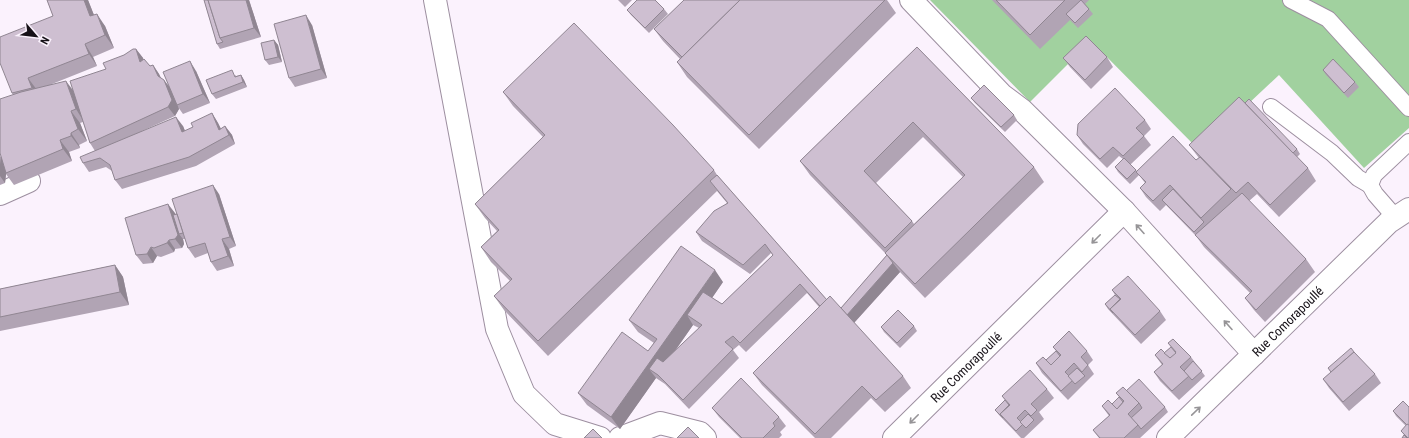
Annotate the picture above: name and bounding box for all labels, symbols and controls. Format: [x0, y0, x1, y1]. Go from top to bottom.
north arrow [16, 16, 56, 56]
text: N [37, 34, 52, 47]
one-way arrow [1135, 224, 1145, 234]
one-way arrow [1091, 234, 1101, 244]
street label: Rue Comorapoullé [1249, 283, 1327, 360]
one-way arrow [1223, 320, 1232, 330]
street label: Rue Comorapoullé [928, 329, 1005, 406]
one-way arrow [1191, 406, 1201, 416]
one-way arrow [909, 414, 919, 423]

